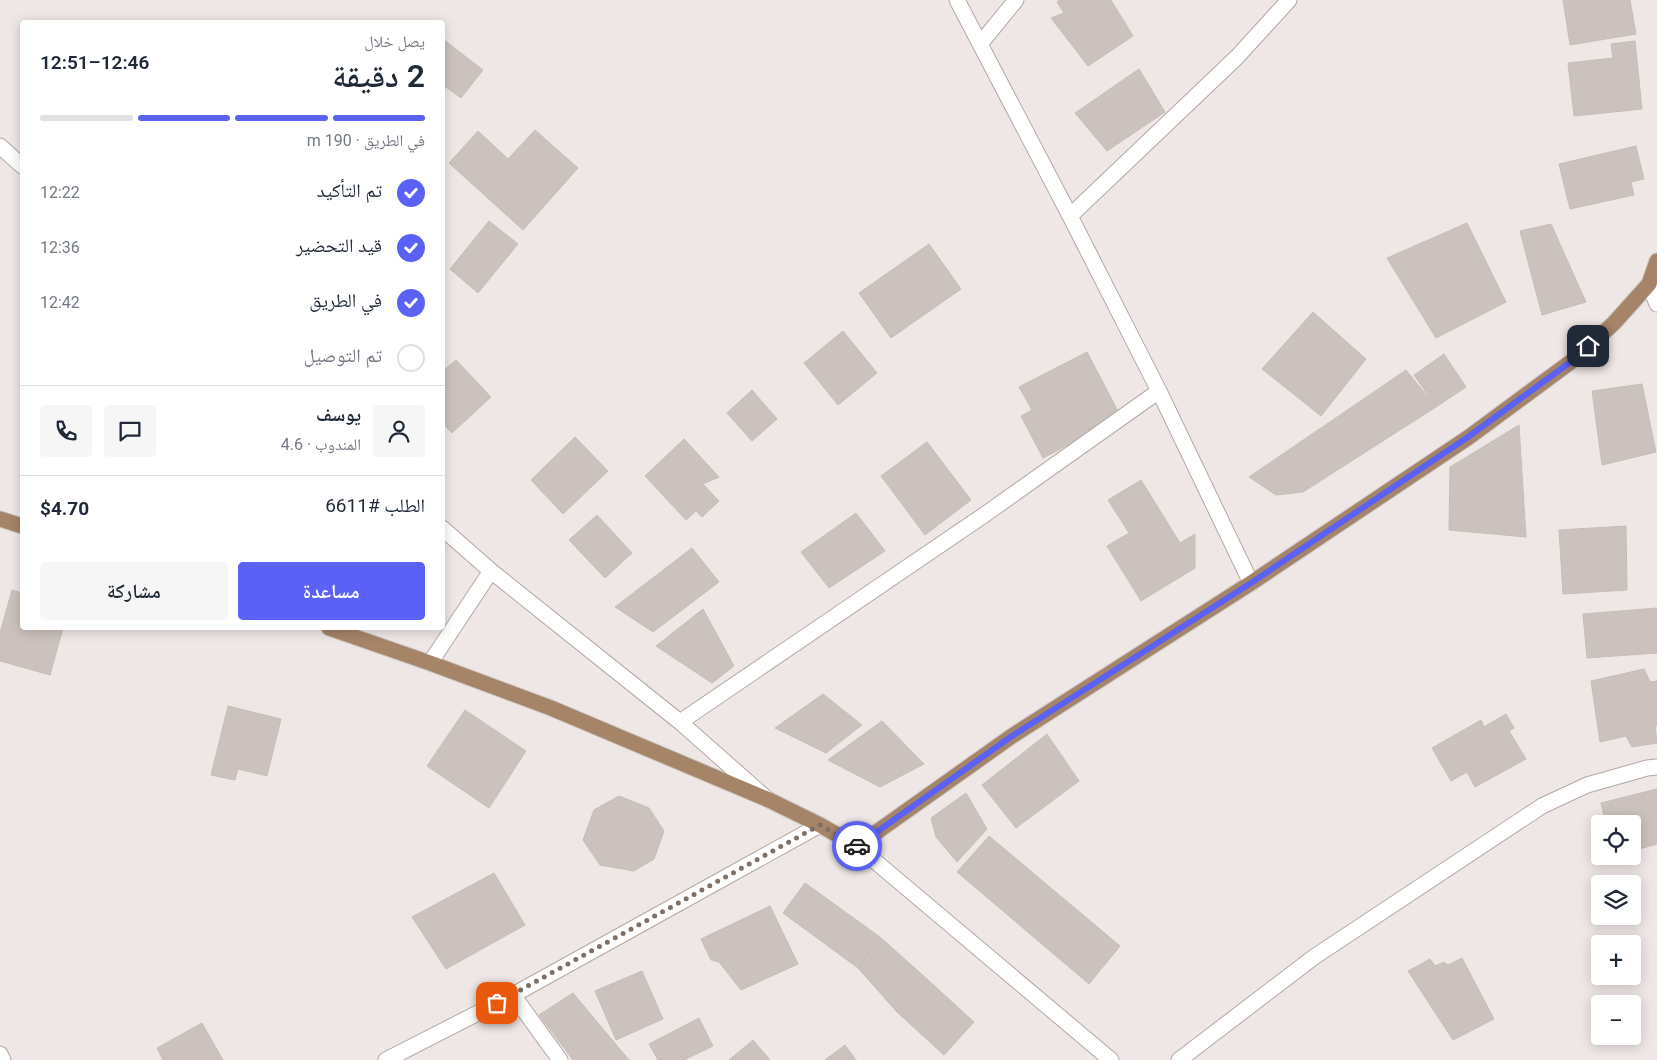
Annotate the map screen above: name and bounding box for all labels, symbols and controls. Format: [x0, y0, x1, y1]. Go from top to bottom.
text: يصل خلال [364, 32, 425, 51]
text: 12:46–12:51 [40, 51, 149, 74]
text: 2 دقيقة [332, 57, 425, 95]
text: في الطريق · 190 m [307, 131, 425, 150]
text: تم التأكيد [317, 179, 382, 202]
icon: check [397, 179, 425, 207]
text: 12:22 [40, 183, 80, 202]
text: قيد التحضير [296, 234, 382, 257]
icon: check [397, 234, 425, 262]
text: 12:36 [40, 238, 80, 257]
text: في الطريق [309, 289, 382, 312]
icon: check [397, 289, 425, 317]
text: 12:42 [40, 293, 80, 312]
pin [1567, 325, 1609, 367]
icon: home [1574, 332, 1602, 360]
text: تم التوصيل [303, 344, 382, 367]
text: يوسف [316, 403, 361, 426]
button: phone [40, 405, 92, 457]
button: chat [104, 405, 156, 457]
button: person [373, 405, 425, 457]
text: المندوب · 4.6 [281, 435, 361, 454]
text: الطلب #6611 [325, 494, 425, 517]
text: $4.70 [40, 497, 89, 520]
button: مشاركة [40, 562, 228, 620]
button: مساعدة [238, 562, 425, 620]
map controls [1591, 815, 1641, 1045]
button: locate [1591, 815, 1641, 865]
courier [832, 821, 882, 871]
icon: car [843, 832, 871, 860]
button: layers [1591, 875, 1641, 925]
button: + [1591, 935, 1641, 985]
pin [476, 982, 518, 1024]
icon: bag [483, 989, 511, 1017]
button: − [1591, 995, 1641, 1045]

